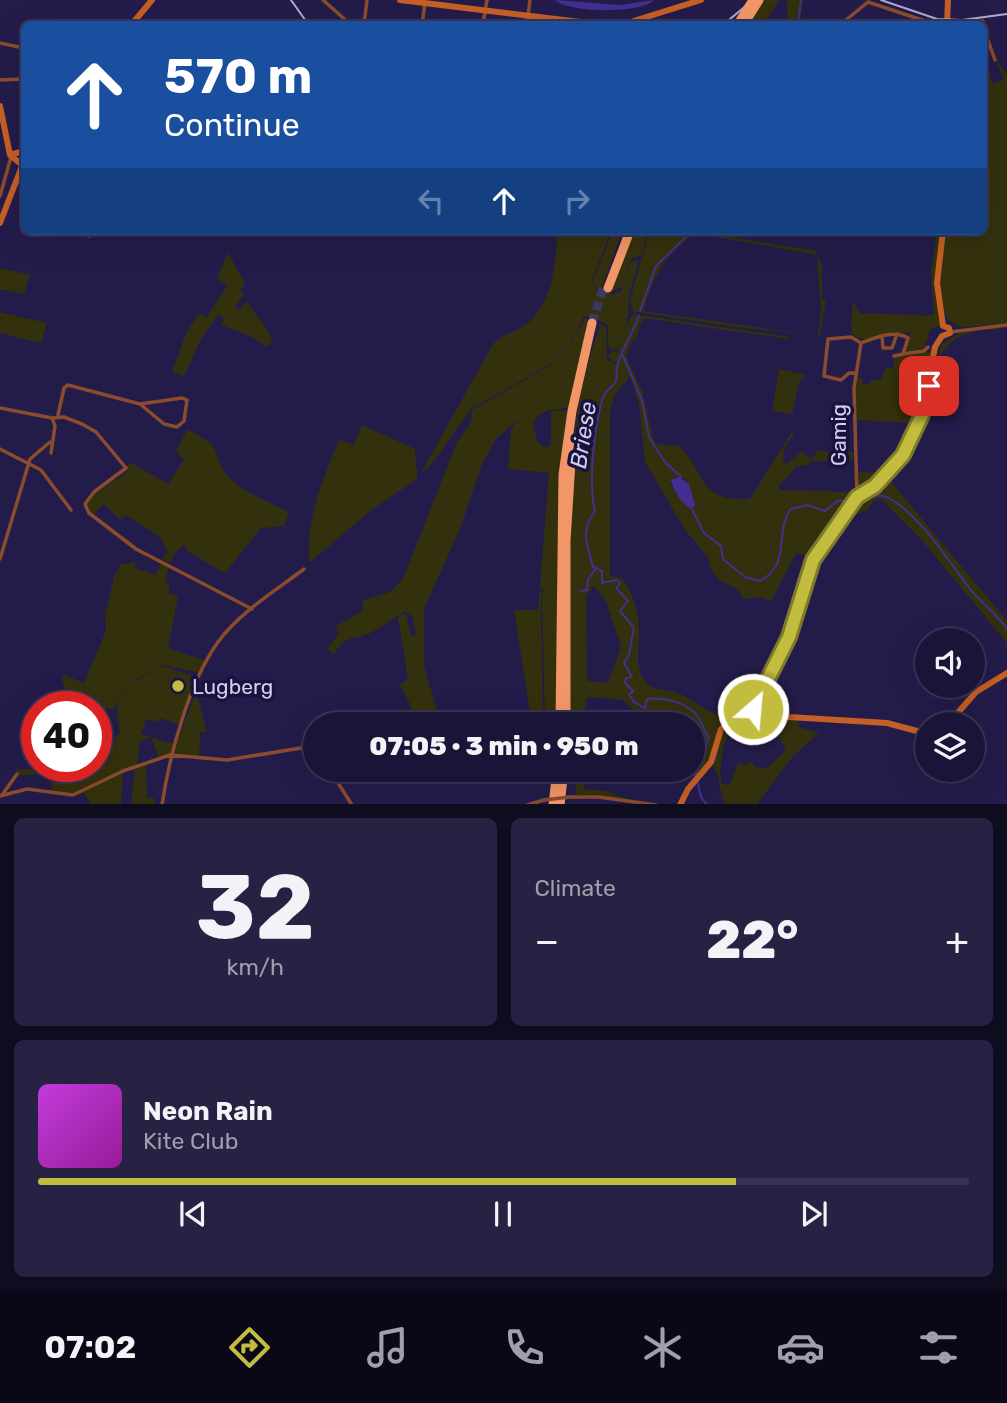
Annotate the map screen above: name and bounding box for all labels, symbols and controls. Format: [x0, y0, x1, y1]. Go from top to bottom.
text: 570 m [164, 47, 312, 105]
icon: ahead [49, 49, 140, 140]
text: Continue [164, 106, 300, 144]
icon: left [412, 182, 450, 220]
icon: ahead [485, 182, 523, 220]
icon: right [558, 182, 596, 220]
pin [899, 356, 959, 416]
icon: arrive [910, 367, 948, 405]
water label: Briese [564, 399, 602, 470]
street label: Gamig [826, 404, 851, 466]
map controls [915, 628, 985, 782]
button: sound [915, 628, 985, 698]
position arrow [716, 672, 790, 746]
place label: Lugberg [192, 674, 273, 699]
marker: Lugberg [170, 678, 186, 694]
speed limit sign: 40 [21, 691, 112, 782]
button: layers [915, 712, 985, 782]
text: 07:05 · 3 min · 950 m [369, 731, 639, 762]
text: 32 [196, 853, 315, 961]
text: Climate [535, 874, 616, 902]
text: 22° [706, 909, 798, 971]
text: − [535, 918, 559, 964]
text: + [945, 918, 969, 964]
text: km/h [227, 953, 284, 981]
text: Neon Rain [143, 1096, 273, 1127]
text: Kite Club [143, 1127, 238, 1155]
icon: previous [174, 1195, 212, 1233]
icon: pause [484, 1195, 522, 1233]
icon: next [795, 1195, 833, 1233]
icon: directions [225, 1323, 274, 1372]
icon: music [363, 1323, 412, 1372]
icon: phone [500, 1323, 549, 1372]
icon: climate [638, 1323, 687, 1372]
icon: car [776, 1323, 825, 1372]
icon: filters [914, 1323, 963, 1372]
text: 07:02 [44, 1328, 136, 1366]

